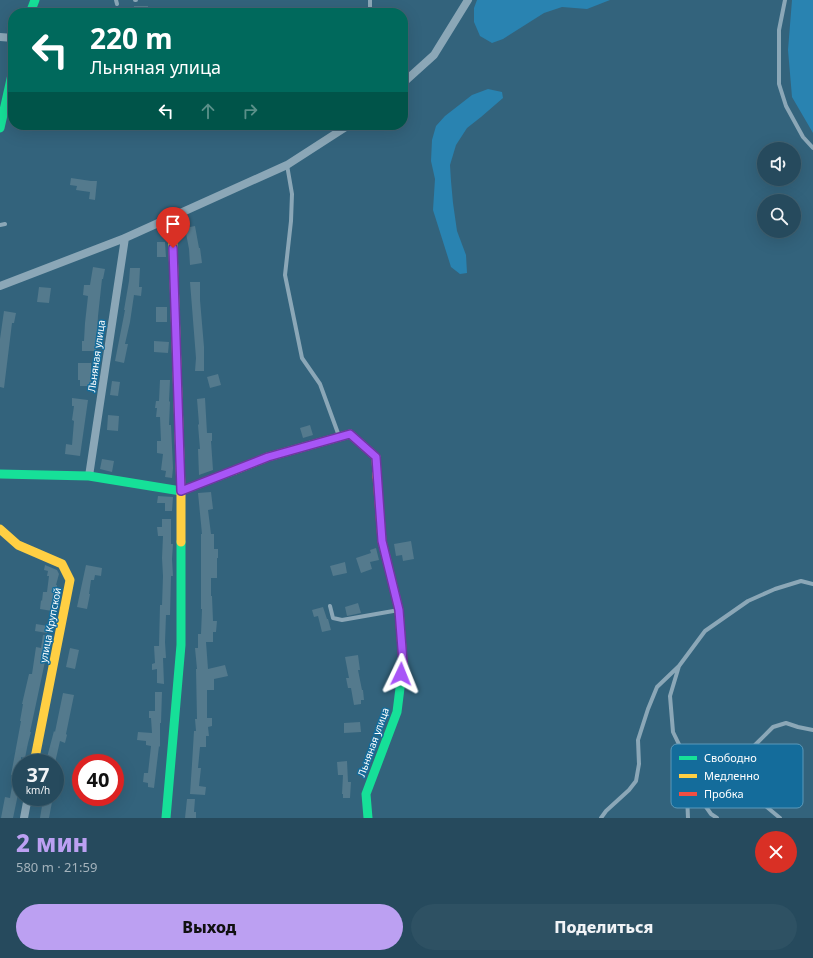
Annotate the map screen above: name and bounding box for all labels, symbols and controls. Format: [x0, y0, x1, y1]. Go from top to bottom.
text: 220 m [90, 19, 173, 57]
icon: left [24, 24, 76, 76]
text: Льняная улица [90, 55, 221, 79]
icon: left [155, 100, 177, 122]
icon: ahead [197, 100, 219, 122]
icon: right [239, 100, 261, 122]
map controls [757, 142, 801, 238]
button: sound [757, 142, 801, 186]
button: search [757, 194, 801, 238]
pin [156, 207, 190, 248]
icon: arrive [162, 213, 184, 235]
street label: Льняная улица [84, 319, 108, 393]
street label: улица Крупской [36, 586, 64, 664]
position arrow [380, 653, 422, 695]
street label: Льняная улица [354, 705, 392, 779]
legend [671, 744, 803, 808]
text: Свободно [704, 750, 757, 765]
speed limit sign: 40 [72, 754, 124, 806]
text: 37 [27, 761, 49, 788]
text: Медленно [704, 768, 759, 783]
text: km/h [26, 783, 50, 797]
text: Пробка [704, 786, 744, 801]
text: 2 мин [16, 826, 88, 859]
button: close [755, 831, 797, 873]
text: 580 m · 21:59 [16, 858, 97, 876]
button: Выход [16, 904, 403, 950]
button: Поделиться [411, 904, 797, 950]

